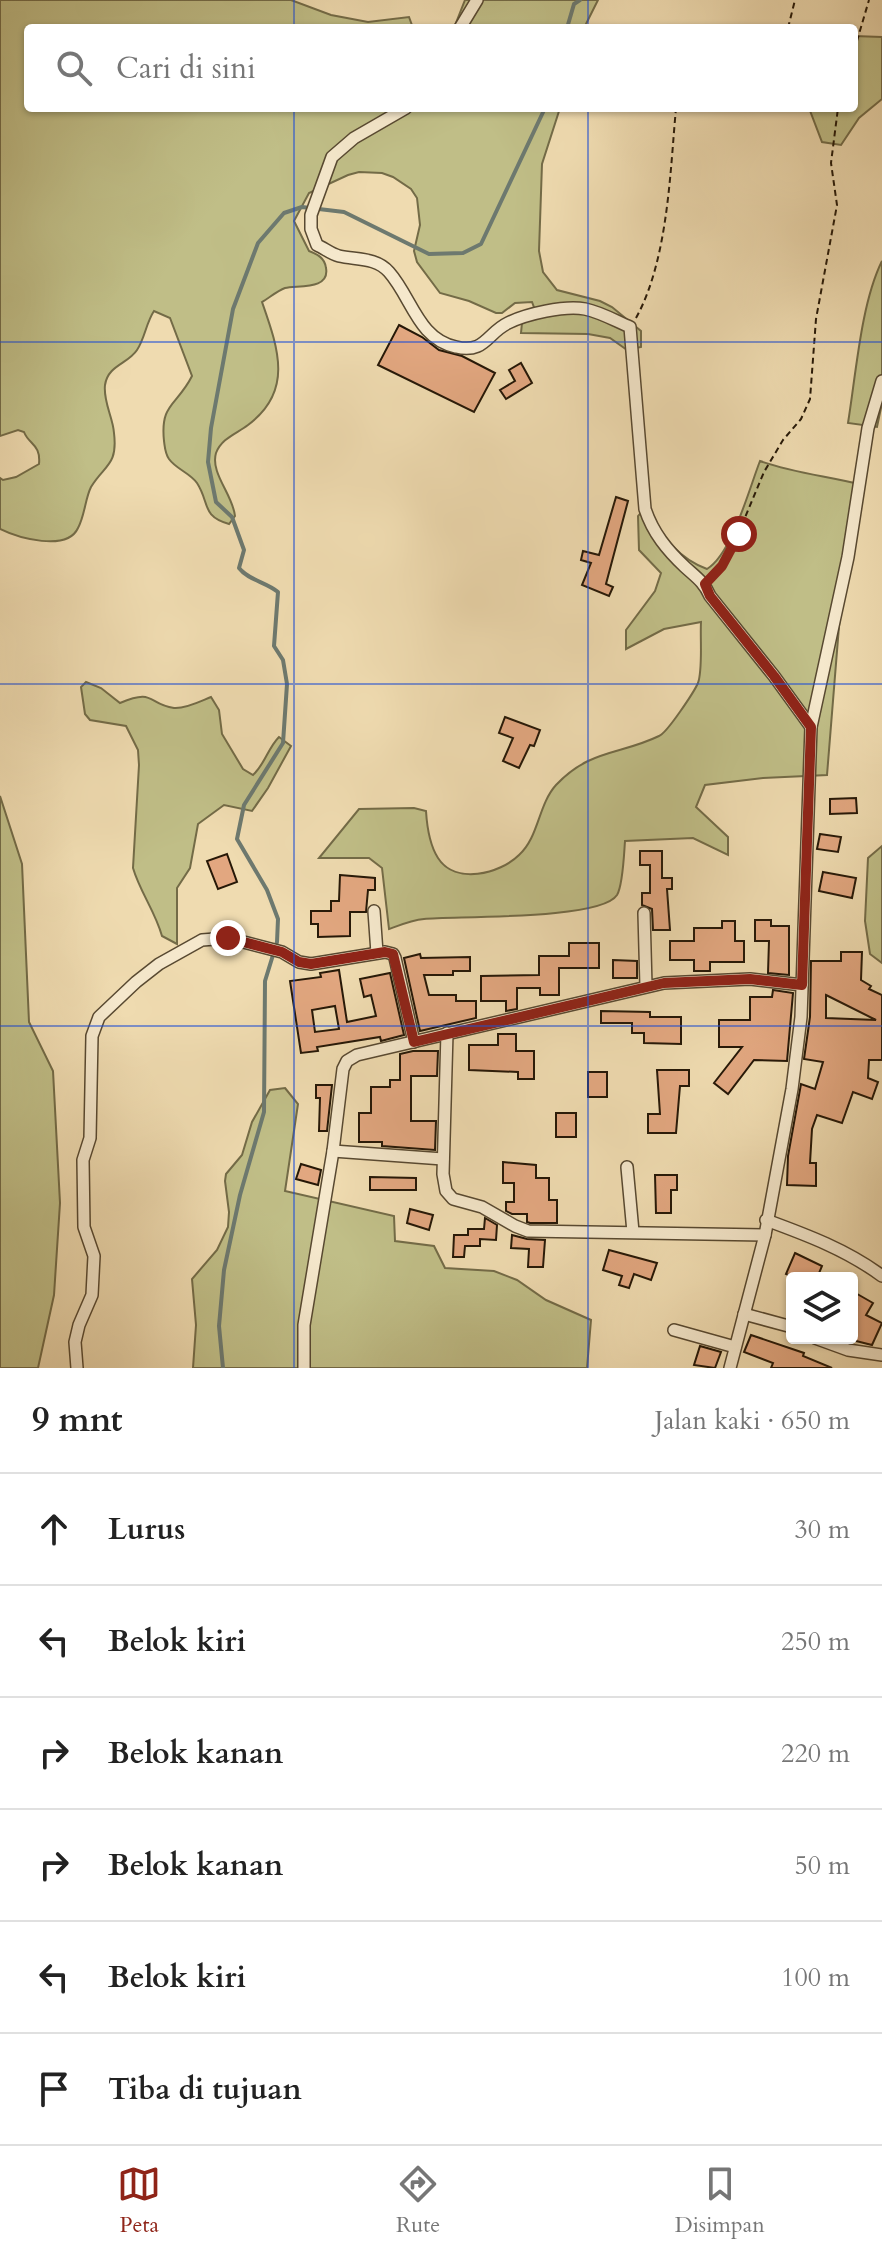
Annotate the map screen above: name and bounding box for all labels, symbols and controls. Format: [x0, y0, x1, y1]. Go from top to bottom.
search box [24, 24, 858, 112]
icon: search [52, 46, 96, 90]
text: Cari di sini [116, 48, 256, 89]
route start [721, 516, 757, 552]
route end [210, 920, 246, 956]
map controls [786, 1272, 858, 1344]
button: layers [786, 1272, 858, 1344]
text: 9 mnt [32, 1397, 122, 1443]
text: Jalan kaki · 650 m [654, 1403, 850, 1438]
icon: ahead [32, 1507, 76, 1551]
text: Lurus [108, 1509, 185, 1550]
text: 30 m [794, 1512, 850, 1547]
icon: left [32, 1619, 76, 1663]
text: Belok kiri [108, 1621, 246, 1662]
text: 250 m [781, 1624, 850, 1659]
icon: right [32, 1731, 76, 1775]
text: Belok kanan [108, 1733, 283, 1774]
text: 220 m [781, 1736, 850, 1771]
icon: right [32, 1843, 76, 1887]
text: Belok kanan [108, 1845, 283, 1886]
text: 50 m [794, 1848, 850, 1883]
icon: left [32, 1955, 76, 1999]
text: Belok kiri [108, 1957, 246, 1998]
text: 100 m [781, 1960, 850, 1995]
icon: arrive [32, 2067, 76, 2111]
text: Tiba di tujuan [108, 2069, 302, 2110]
tab: Peta [117, 2162, 161, 2240]
tab: Rute [396, 2162, 440, 2240]
tab: Disimpan [675, 2162, 765, 2240]

